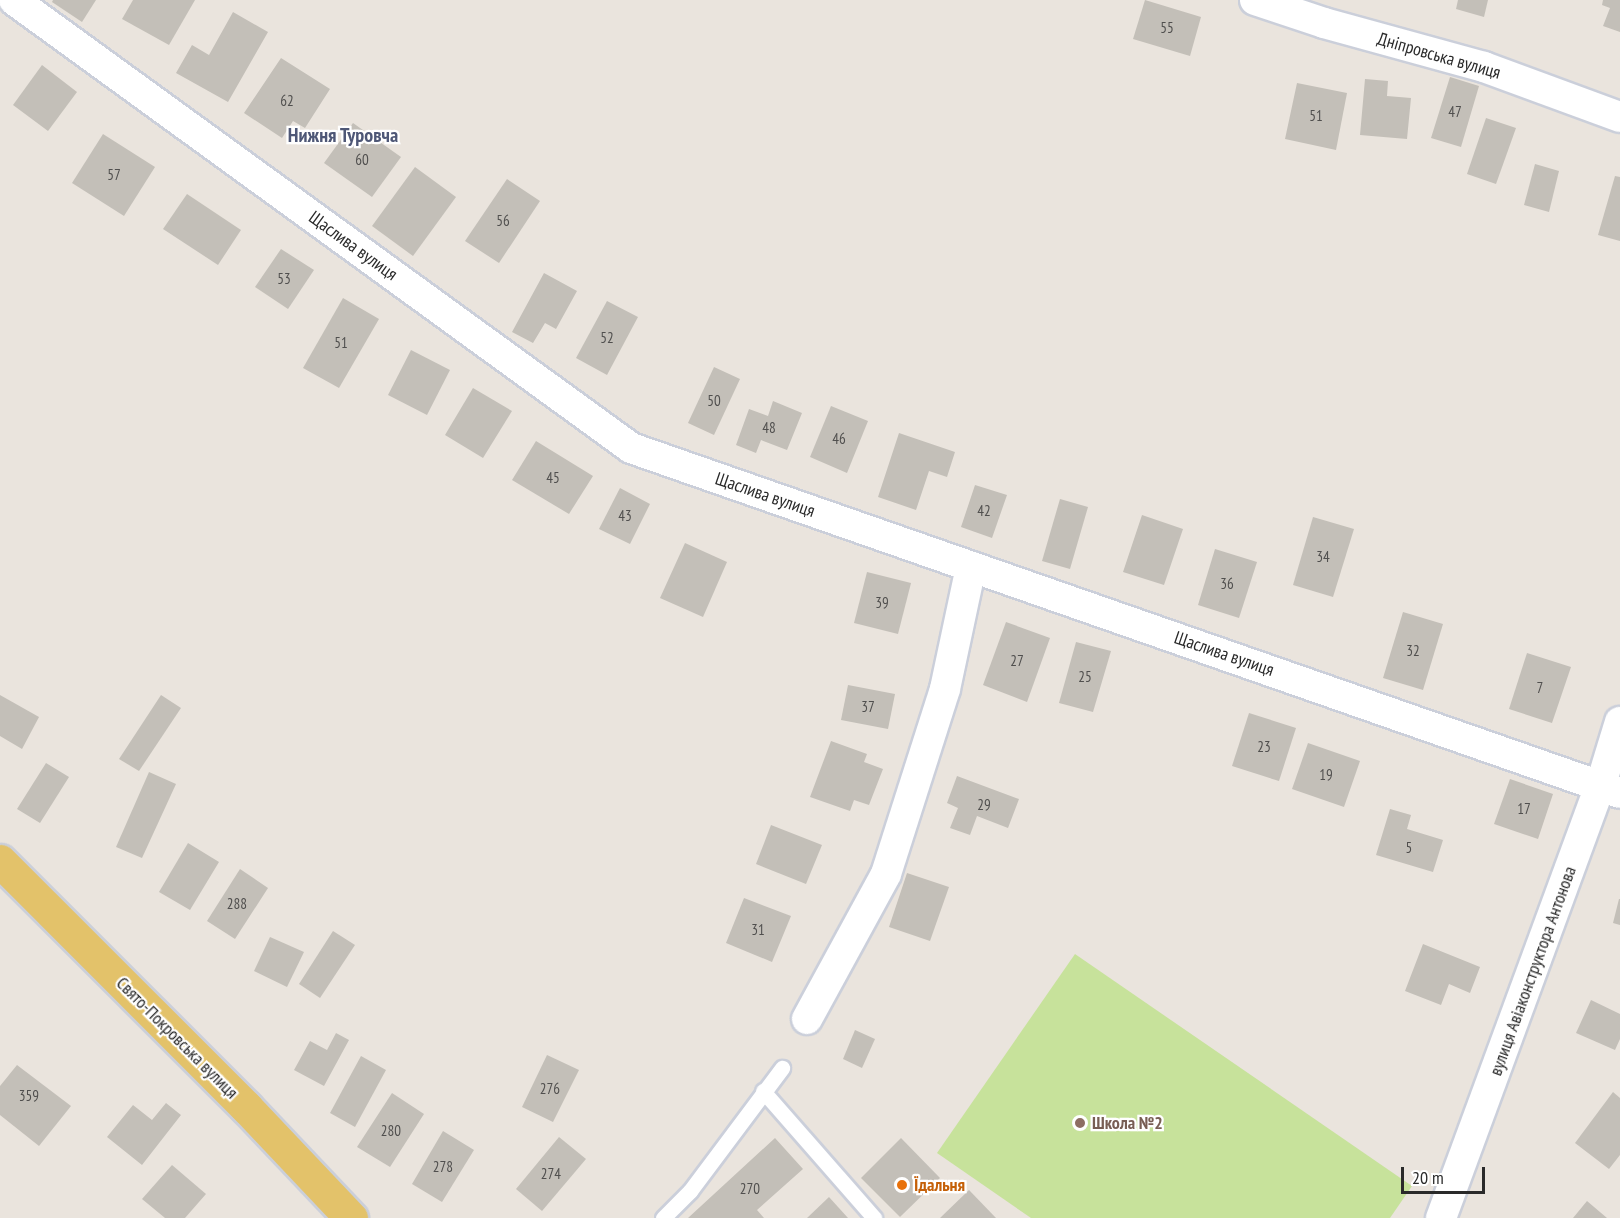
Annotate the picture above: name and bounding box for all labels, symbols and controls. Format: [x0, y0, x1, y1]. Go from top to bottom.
house number: 55 [1160, 19, 1174, 37]
street label: Дніпровська вулиця [1375, 28, 1503, 84]
house number: 62 [280, 92, 294, 110]
house number: 47 [1448, 103, 1462, 121]
house number: 51 [1309, 107, 1323, 125]
district label: Нижня Туровча [288, 123, 398, 147]
house number: 60 [355, 151, 369, 169]
house number: 57 [107, 166, 121, 184]
street label: Щаслива вулиця [305, 207, 401, 285]
house number: 56 [496, 212, 510, 230]
house number: 53 [277, 270, 291, 288]
house number: 52 [600, 329, 614, 347]
house number: 51 [334, 334, 348, 352]
house number: 50 [707, 392, 721, 410]
house number: 48 [762, 419, 776, 437]
house number: 46 [832, 430, 846, 448]
street label: Щаслива вулиця [712, 468, 818, 522]
house number: 45 [546, 469, 560, 487]
house number: 42 [977, 502, 991, 520]
house number: 43 [618, 507, 632, 525]
house number: 34 [1316, 548, 1330, 566]
house number: 36 [1220, 575, 1234, 593]
house number: 39 [875, 594, 889, 612]
street label: Щаслива вулиця [1171, 627, 1277, 681]
house number: 32 [1406, 642, 1420, 660]
house number: 27 [1010, 652, 1024, 670]
house number: 25 [1078, 668, 1092, 686]
house number: 7 [1537, 679, 1543, 697]
house number: 37 [861, 698, 875, 716]
house number: 23 [1257, 738, 1271, 756]
house number: 19 [1319, 766, 1333, 784]
house number: 29 [977, 796, 991, 814]
house number: 17 [1517, 800, 1531, 818]
house number: 5 [1406, 839, 1412, 857]
street label: вулиця Авіаконструктора Антонова [1485, 863, 1581, 1079]
house number: 288 [227, 895, 247, 913]
house number: 31 [751, 921, 765, 939]
street label: Свято-Покровська вулиця [112, 973, 242, 1103]
house number: 276 [540, 1080, 560, 1098]
house number: 359 [19, 1087, 39, 1105]
place label: Школа №2 [1092, 1112, 1163, 1134]
marker: Школа №2 [1073, 1116, 1087, 1130]
house number: 280 [381, 1122, 401, 1140]
scale bar [1404, 1155, 1488, 1193]
house number: 278 [433, 1158, 453, 1176]
house number: 274 [541, 1165, 561, 1183]
text: 20 m [1412, 1166, 1444, 1189]
place label: Їдальня [914, 1174, 965, 1196]
marker: Їдальня [895, 1178, 909, 1192]
house number: 270 [740, 1180, 760, 1198]

